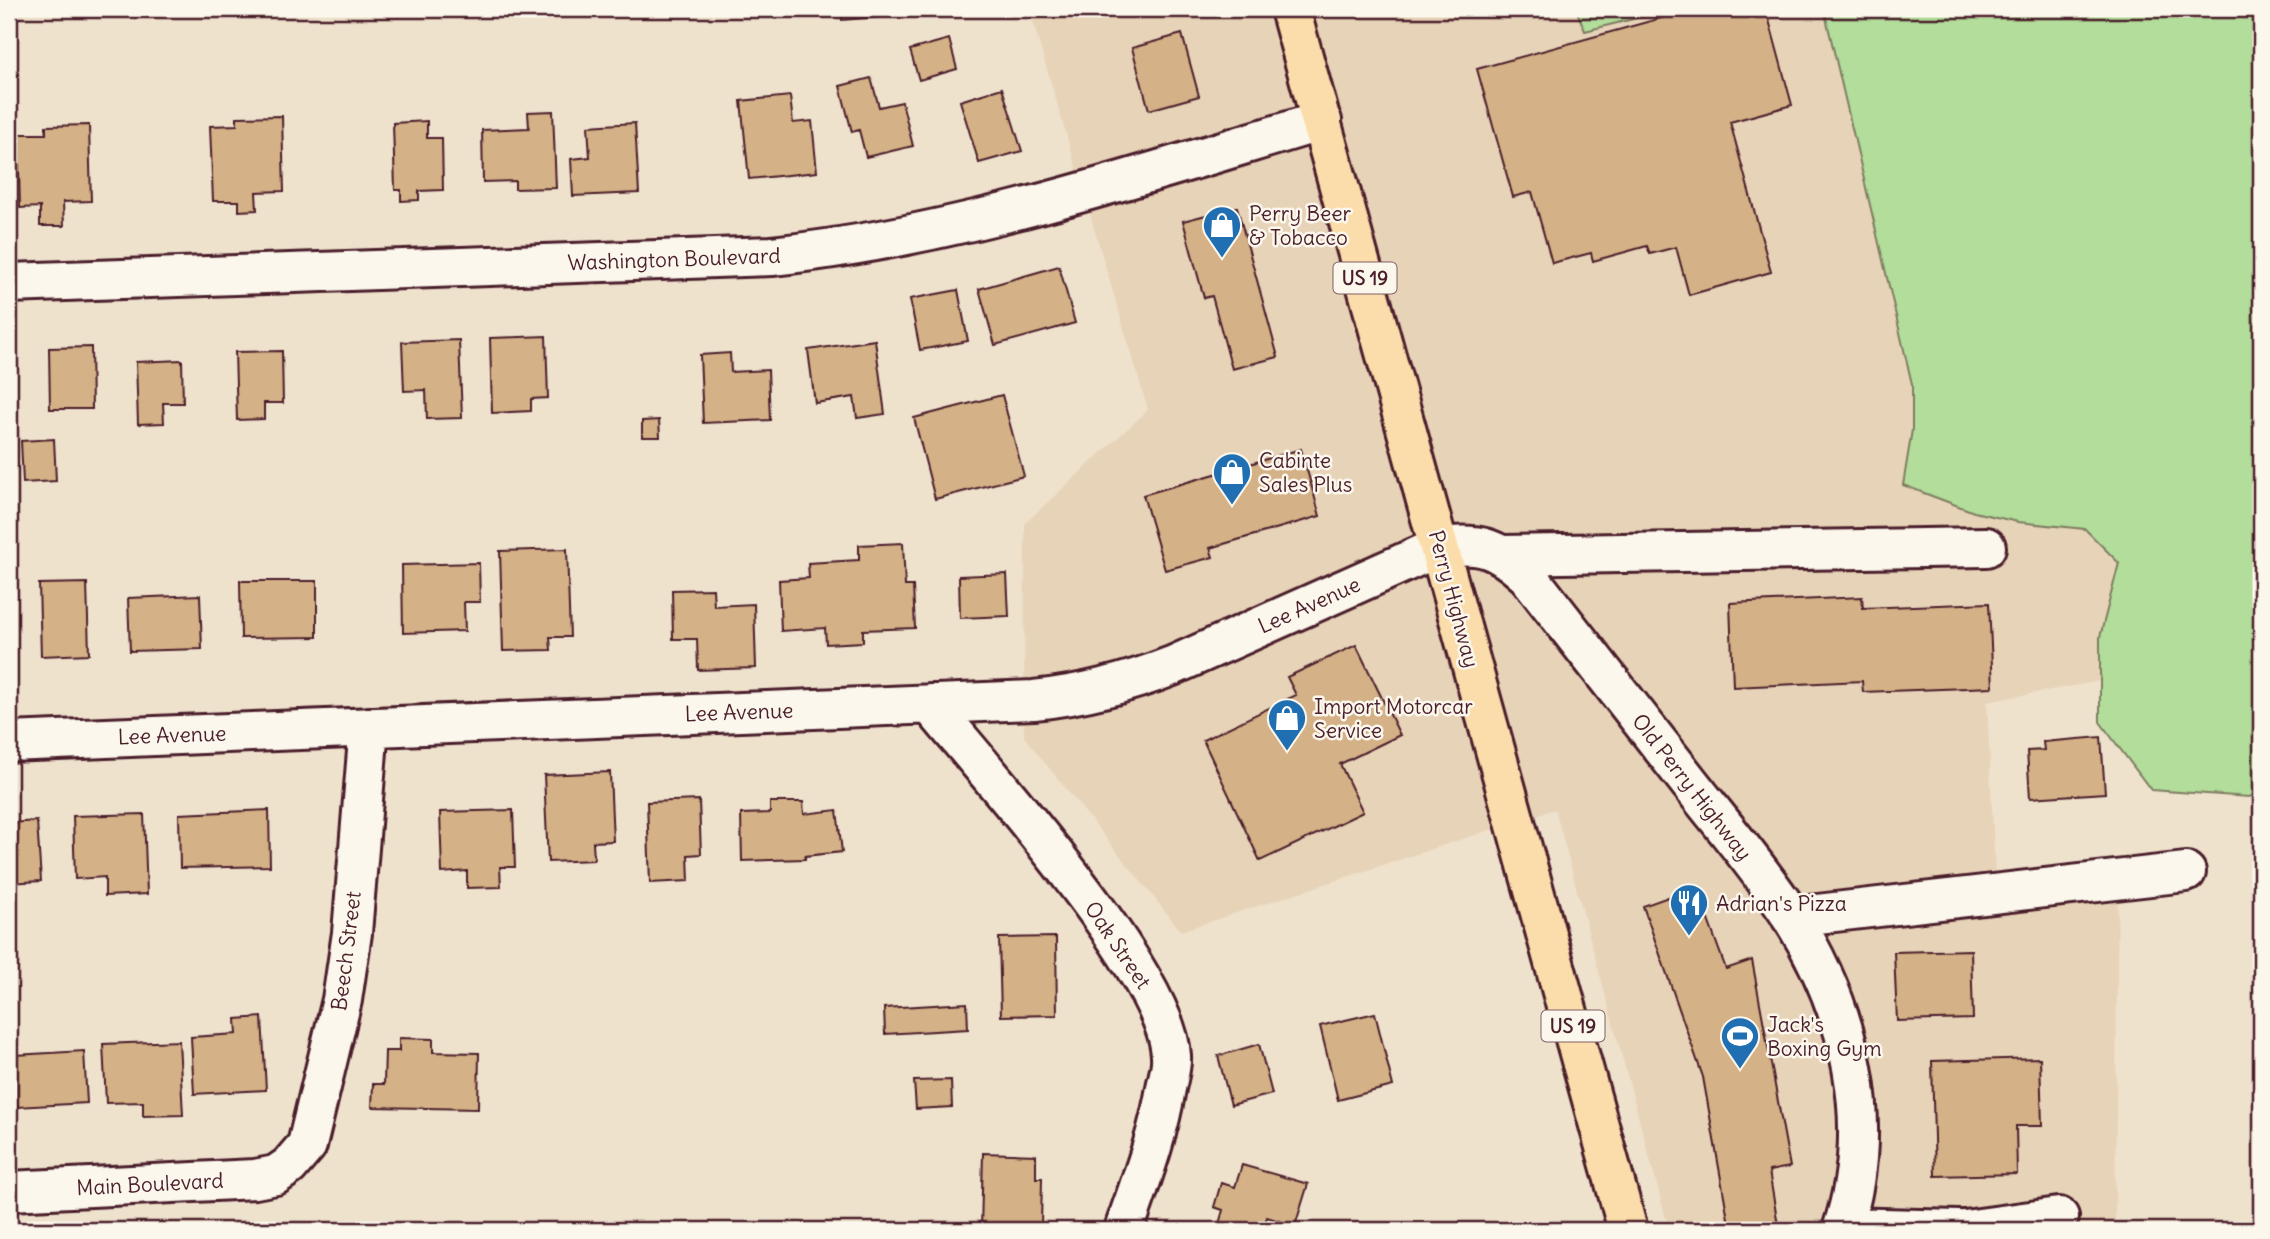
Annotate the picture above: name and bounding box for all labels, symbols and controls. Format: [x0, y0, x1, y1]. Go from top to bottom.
place label: Perry Beer & Tobacco [1249, 200, 1352, 251]
shop icon: Perry Beer & Tobacco [1201, 204, 1243, 259]
street label: Washington Boulevard [567, 242, 781, 276]
road number: US 19 [1334, 262, 1396, 294]
place label: Cabinte Sales Plus [1259, 447, 1352, 498]
shop icon: Cabinte Sales Plus [1211, 451, 1253, 506]
street label: Perry Highway [1423, 527, 1485, 671]
street label: Lee Avenue [1254, 571, 1364, 639]
place label: Import Motorcar Service [1314, 693, 1473, 744]
street label: Lee Avenue [684, 697, 794, 727]
shop icon: Import Motorcar Service [1266, 697, 1308, 752]
street label: Old Perry Highway [1626, 708, 1758, 866]
street label: Lee Avenue [117, 720, 227, 750]
restaurant icon: Adrian's Pizza [1668, 882, 1710, 937]
street label: Beech Street [325, 890, 367, 1012]
place label: Adrian's Pizza [1716, 890, 1847, 917]
street label: Oak Street [1079, 896, 1157, 994]
road number: US 19 [1542, 1010, 1604, 1042]
place label: Jack's Boxing Gym [1767, 1011, 1882, 1062]
sports icon: Jack's Boxing Gym [1719, 1015, 1761, 1070]
street label: Main Boulevard [76, 1167, 224, 1201]

